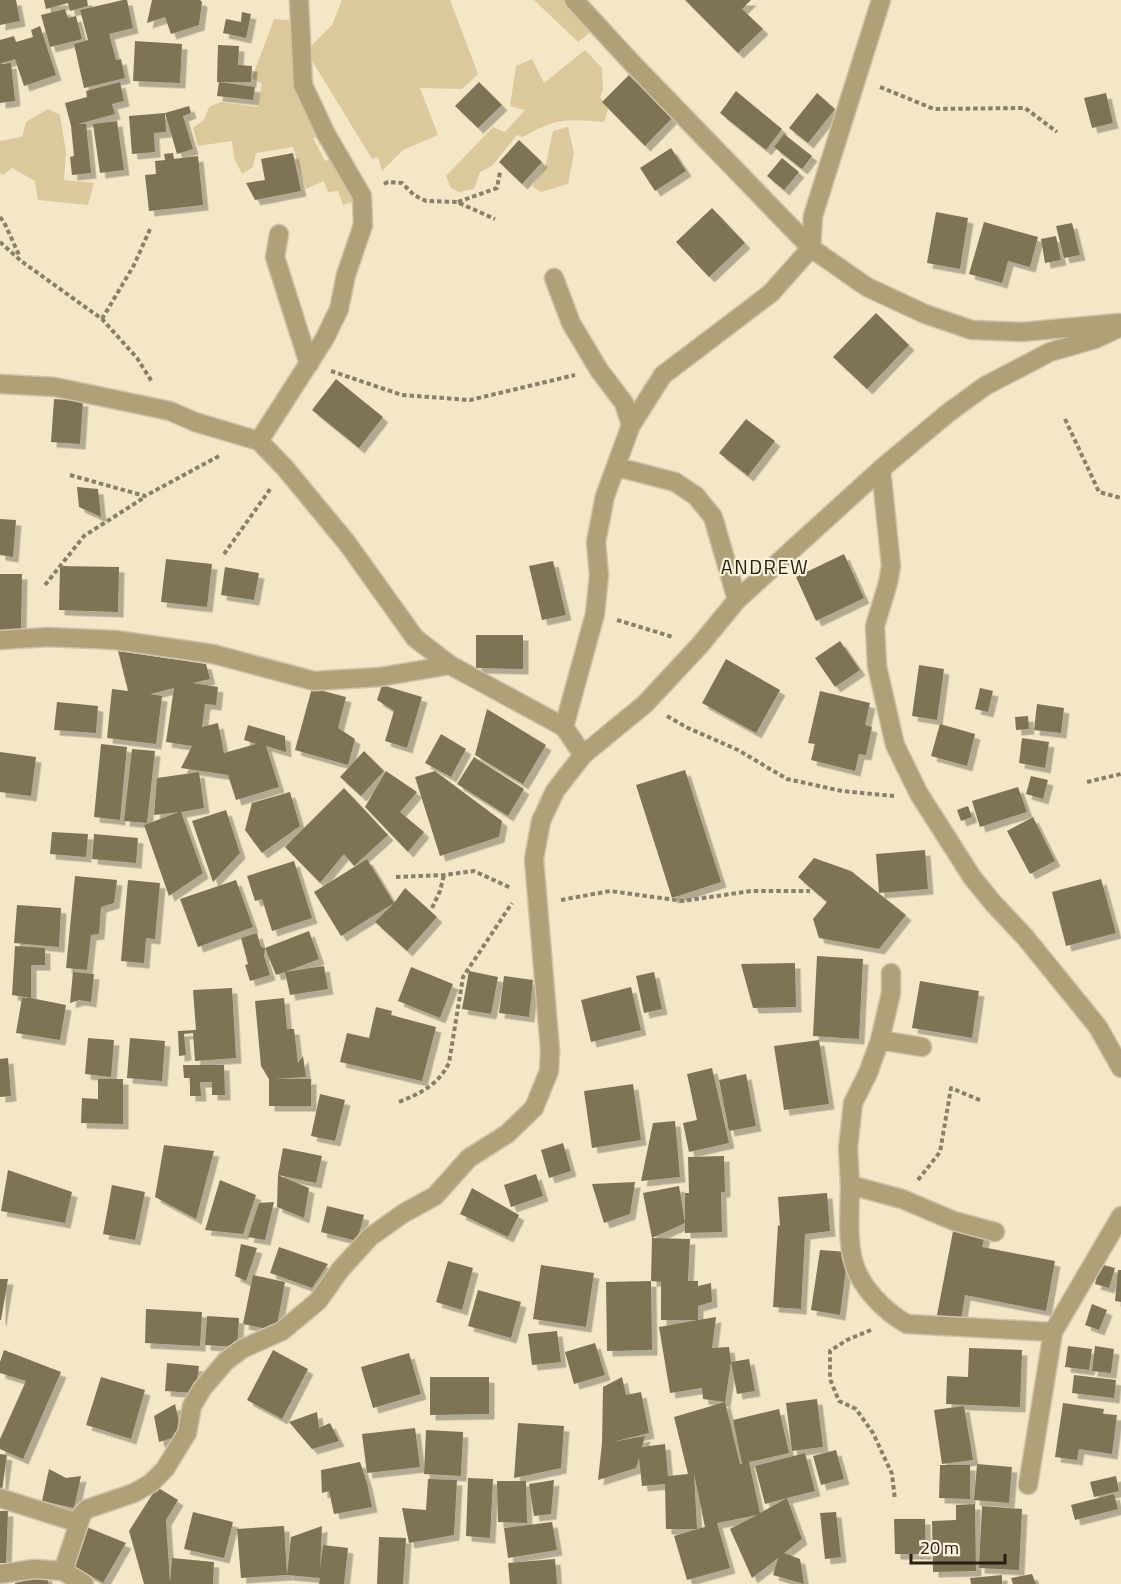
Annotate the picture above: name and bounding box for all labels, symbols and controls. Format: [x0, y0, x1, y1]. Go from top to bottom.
district label: ANDREW [721, 551, 809, 582]
scale bar [911, 1527, 1006, 1565]
text: 20 m [920, 1534, 959, 1561]

